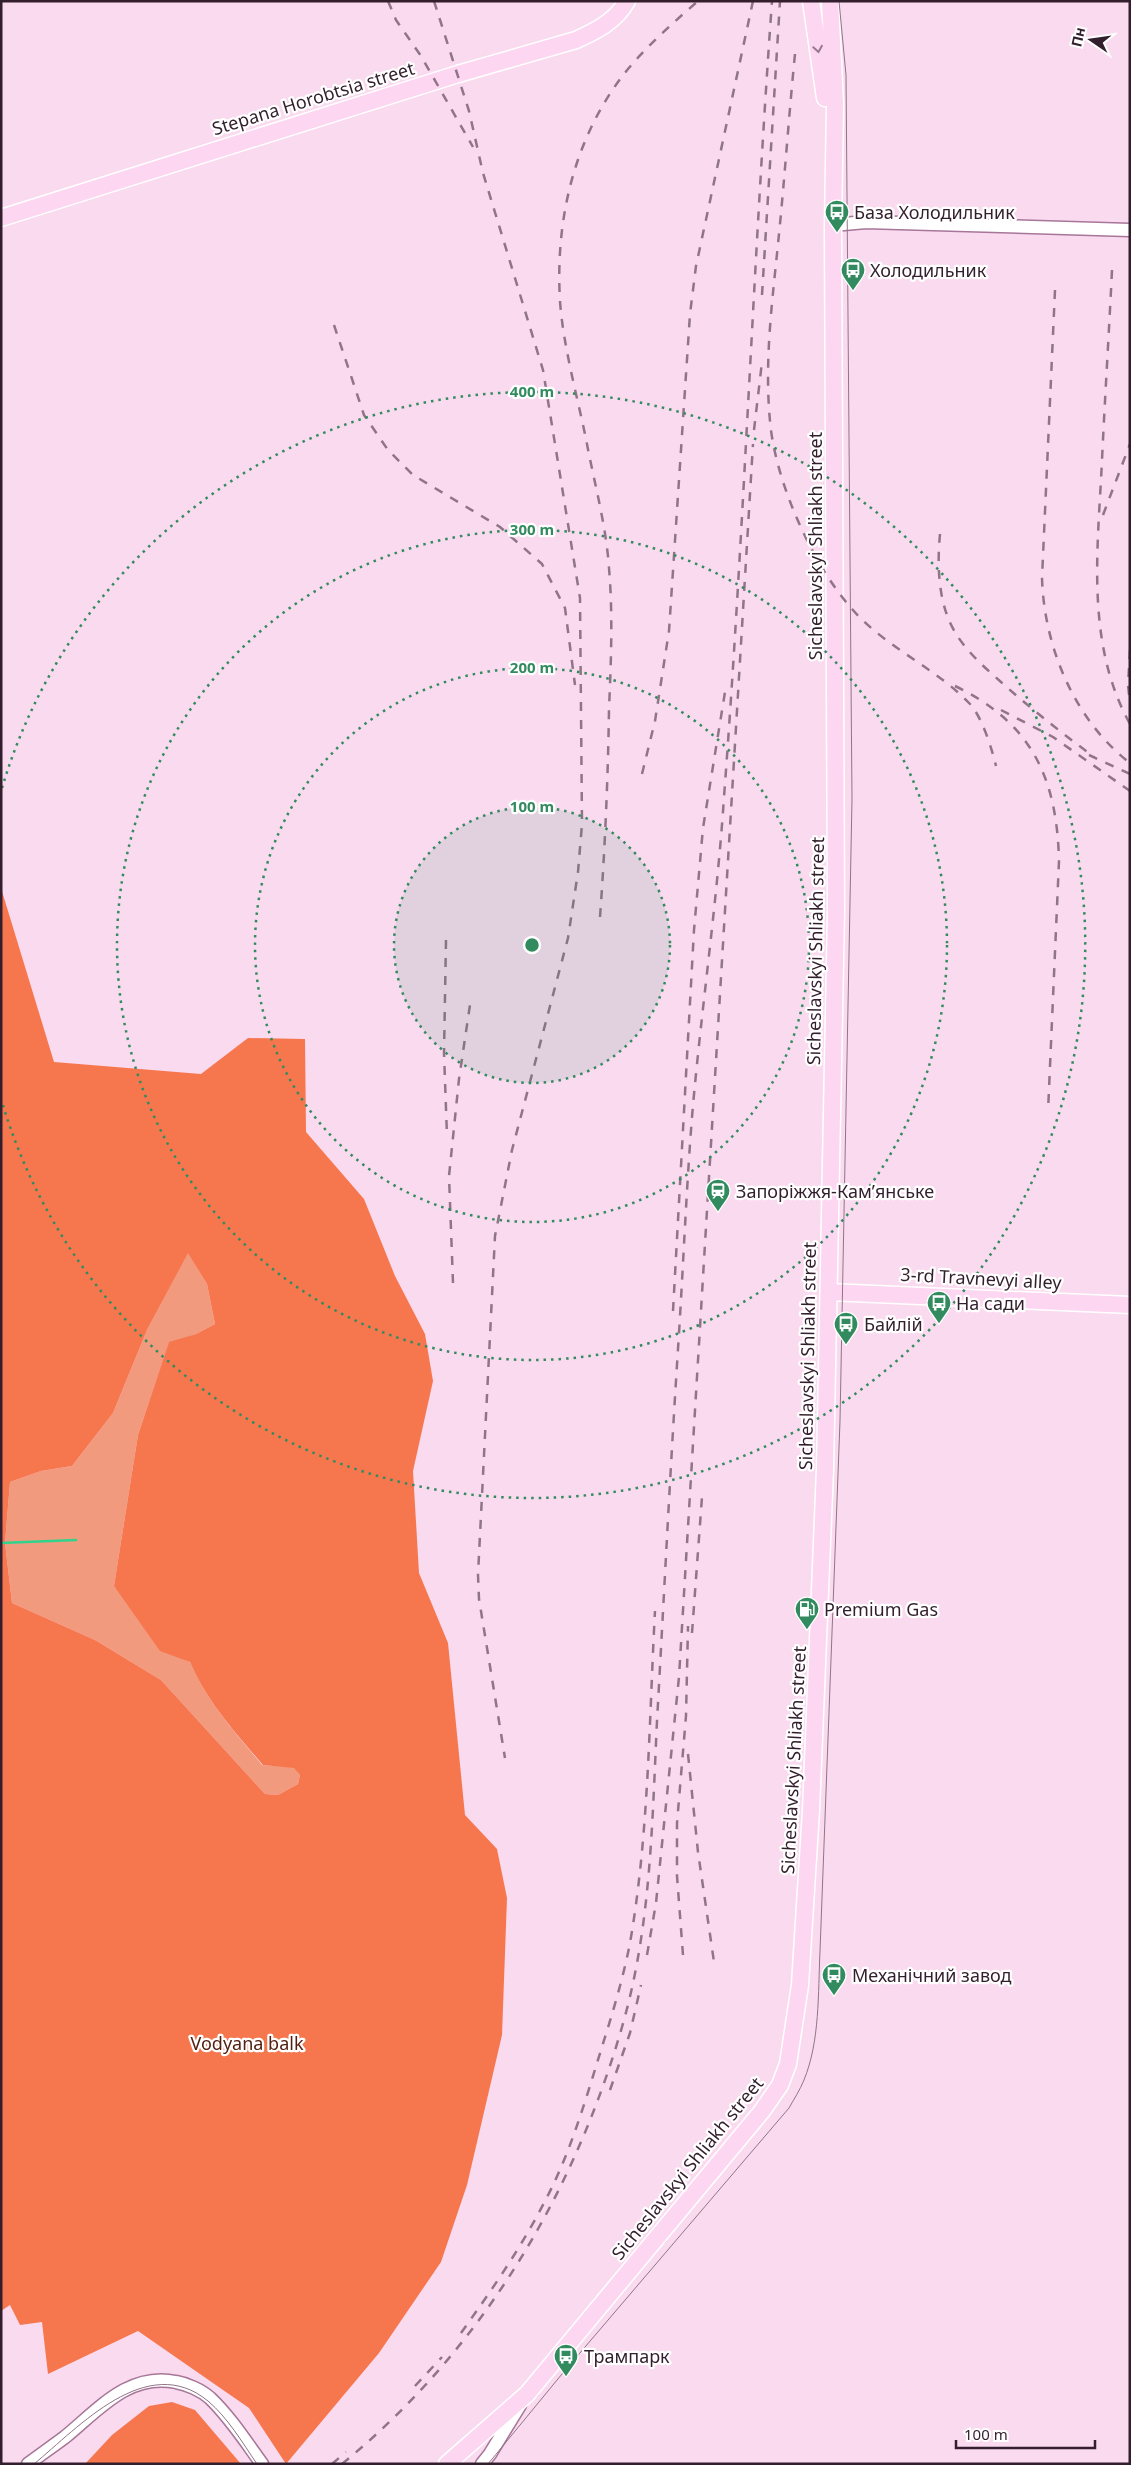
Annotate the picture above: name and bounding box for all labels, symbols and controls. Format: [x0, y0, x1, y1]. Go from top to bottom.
north arrow [1066, 15, 1116, 65]
text: Пн [1066, 25, 1089, 49]
one-way arrow [812, 46, 823, 54]
street label: Stepana Horobtsia street [209, 56, 418, 140]
bus stop icon: База Холодильник [824, 199, 850, 233]
place label: База Холодильник [854, 200, 1015, 224]
bus stop icon: Холодильник [840, 257, 866, 291]
place label: Холодильник [870, 258, 987, 282]
text: 400 m [510, 381, 554, 401]
street label: Sicheslavskyi Shliakh street [803, 431, 827, 660]
text: 300 m [510, 519, 554, 539]
text: 200 m [510, 657, 554, 677]
text: 100 m [510, 796, 554, 816]
street label: Sicheslavskyi Shliakh street [801, 836, 829, 1065]
centre of rings [523, 936, 541, 954]
station icon: Запоріжжя-Кам’янське [705, 1178, 731, 1212]
place label: Запоріжжя-Кам’янське [736, 1179, 934, 1203]
street label: Sicheslavskyi Shliakh street [793, 1241, 821, 1470]
street label: 3-rd Travnevyi alley [900, 1262, 1063, 1294]
bus stop icon: На сади [926, 1290, 952, 1324]
place label: На сади [956, 1291, 1025, 1315]
bus stop icon: Байлій [833, 1311, 859, 1345]
place label: Байлій [864, 1312, 923, 1336]
fuel station icon: Premium Gas [794, 1596, 820, 1630]
place label: Premium Gas [824, 1597, 938, 1621]
street label: Sicheslavskyi Shliakh street [775, 1645, 811, 1875]
bus stop icon: Механічний завод [821, 1962, 847, 1996]
place label: Механічний завод [852, 1963, 1012, 1987]
park label: Vodyana balk [190, 2031, 304, 2055]
street label: Sicheslavskyi Shliakh street [606, 2071, 769, 2264]
bus stop icon: Трампарк [553, 2343, 579, 2377]
place label: Трампарк [584, 2344, 670, 2368]
scale bar [956, 2418, 1095, 2450]
text: 100 m [964, 2424, 1008, 2444]

